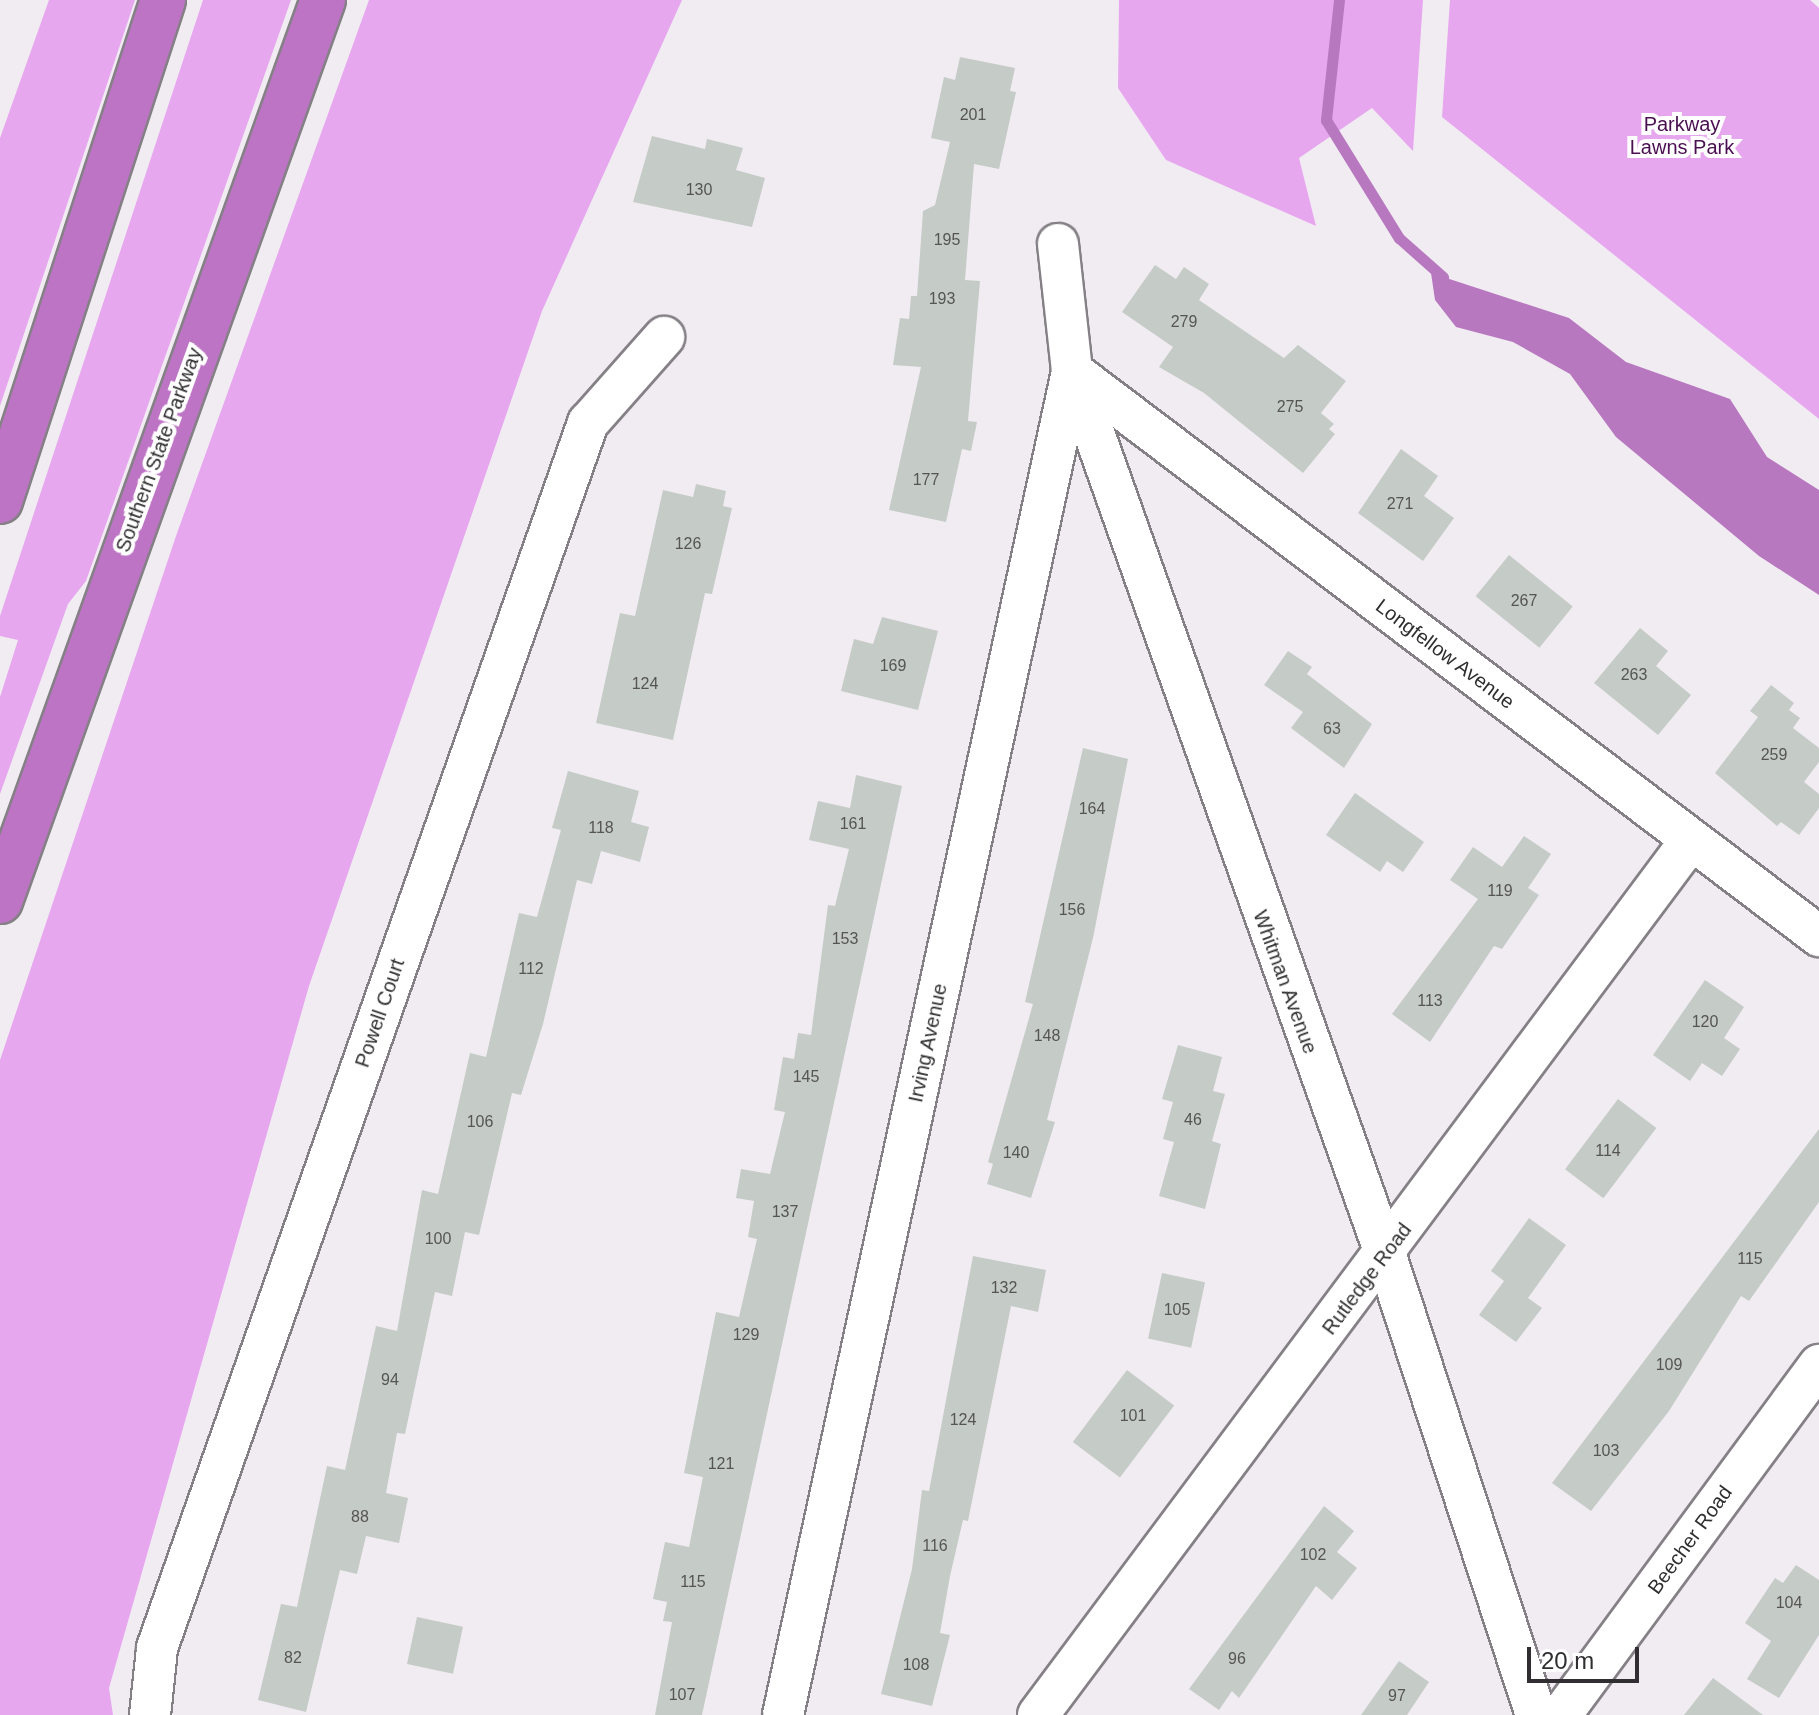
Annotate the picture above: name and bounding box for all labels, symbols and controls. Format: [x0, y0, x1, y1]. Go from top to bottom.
house number: 201 [960, 105, 986, 125]
park label: Parkway Lawns Park [1630, 112, 1734, 159]
house number: 130 [686, 180, 712, 200]
house number: 195 [934, 230, 960, 250]
house number: 193 [929, 289, 955, 309]
house number: 279 [1171, 312, 1197, 332]
street label: Southern State Parkway [111, 345, 207, 555]
house number: 275 [1277, 397, 1303, 417]
house number: 177 [913, 470, 939, 490]
house number: 271 [1387, 494, 1413, 514]
house number: 126 [675, 534, 701, 554]
house number: 267 [1511, 591, 1537, 611]
street label: Longfellow Avenue [1370, 594, 1520, 714]
house number: 169 [880, 656, 906, 676]
house number: 263 [1621, 665, 1647, 685]
house number: 124 [632, 674, 658, 694]
house number: 63 [1323, 719, 1341, 739]
house number: 259 [1761, 745, 1787, 765]
house number: 164 [1079, 799, 1105, 819]
house number: 161 [840, 814, 866, 834]
house number: 118 [588, 818, 614, 838]
house number: 119 [1487, 881, 1513, 901]
house number: 156 [1059, 900, 1085, 920]
street label: Whitman Avenue [1248, 907, 1322, 1057]
house number: 153 [832, 929, 858, 949]
street label: Powell Court [350, 955, 410, 1071]
house number: 112 [518, 959, 544, 979]
street label: Irving Avenue [904, 981, 952, 1105]
house number: 113 [1417, 991, 1443, 1011]
house number: 120 [1692, 1012, 1718, 1032]
house number: 148 [1034, 1026, 1060, 1046]
house number: 145 [793, 1067, 819, 1087]
house number: 46 [1184, 1110, 1202, 1130]
house number: 106 [467, 1112, 493, 1132]
house number: 114 [1595, 1141, 1621, 1161]
house number: 140 [1003, 1143, 1029, 1163]
house number: 137 [772, 1202, 798, 1222]
street label: Rutledge Road [1317, 1218, 1417, 1340]
house number: 100 [425, 1229, 451, 1249]
house number: 115 [1737, 1249, 1763, 1269]
house number: 132 [991, 1278, 1017, 1298]
house number: 105 [1164, 1300, 1190, 1320]
house number: 129 [733, 1325, 759, 1345]
house number: 109 [1656, 1355, 1682, 1375]
house number: 94 [381, 1370, 399, 1390]
house number: 101 [1120, 1406, 1146, 1426]
house number: 124 [950, 1410, 976, 1430]
house number: 103 [1593, 1441, 1619, 1461]
house number: 121 [708, 1454, 734, 1474]
street label: Beecher Road [1643, 1481, 1737, 1599]
house number: 88 [351, 1507, 369, 1527]
house number: 116 [922, 1536, 948, 1556]
house number: 102 [1300, 1545, 1326, 1565]
house number: 115 [680, 1572, 706, 1592]
house number: 104 [1776, 1593, 1802, 1613]
scale bar [1531, 1631, 1643, 1681]
text: 20 m [1541, 1647, 1594, 1674]
house number: 82 [284, 1648, 302, 1668]
house number: 96 [1228, 1649, 1246, 1669]
house number: 108 [903, 1655, 929, 1675]
house number: 107 [669, 1685, 695, 1705]
house number: 97 [1388, 1686, 1406, 1706]

